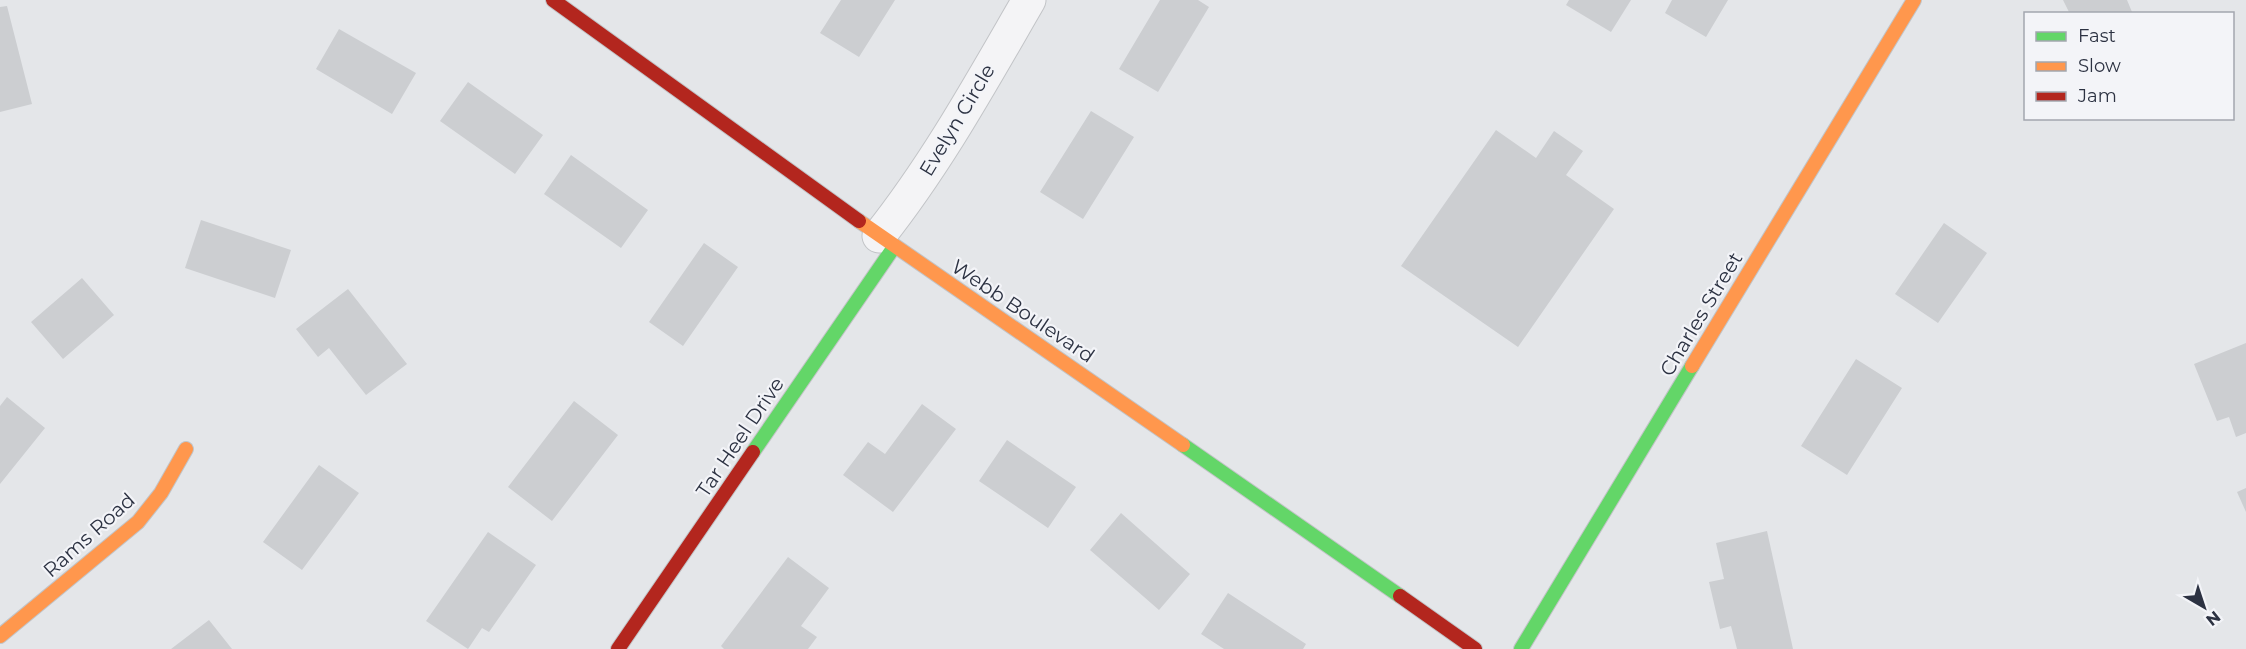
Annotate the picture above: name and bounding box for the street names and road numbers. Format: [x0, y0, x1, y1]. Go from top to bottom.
street label: Evelyn Circle [914, 60, 1000, 180]
street label: Charles Street [1655, 248, 1747, 380]
street label: Webb Boulevard [947, 254, 1099, 368]
street label: Tar Heel Drive [691, 373, 789, 501]
street label: Rams Road [38, 488, 140, 582]

